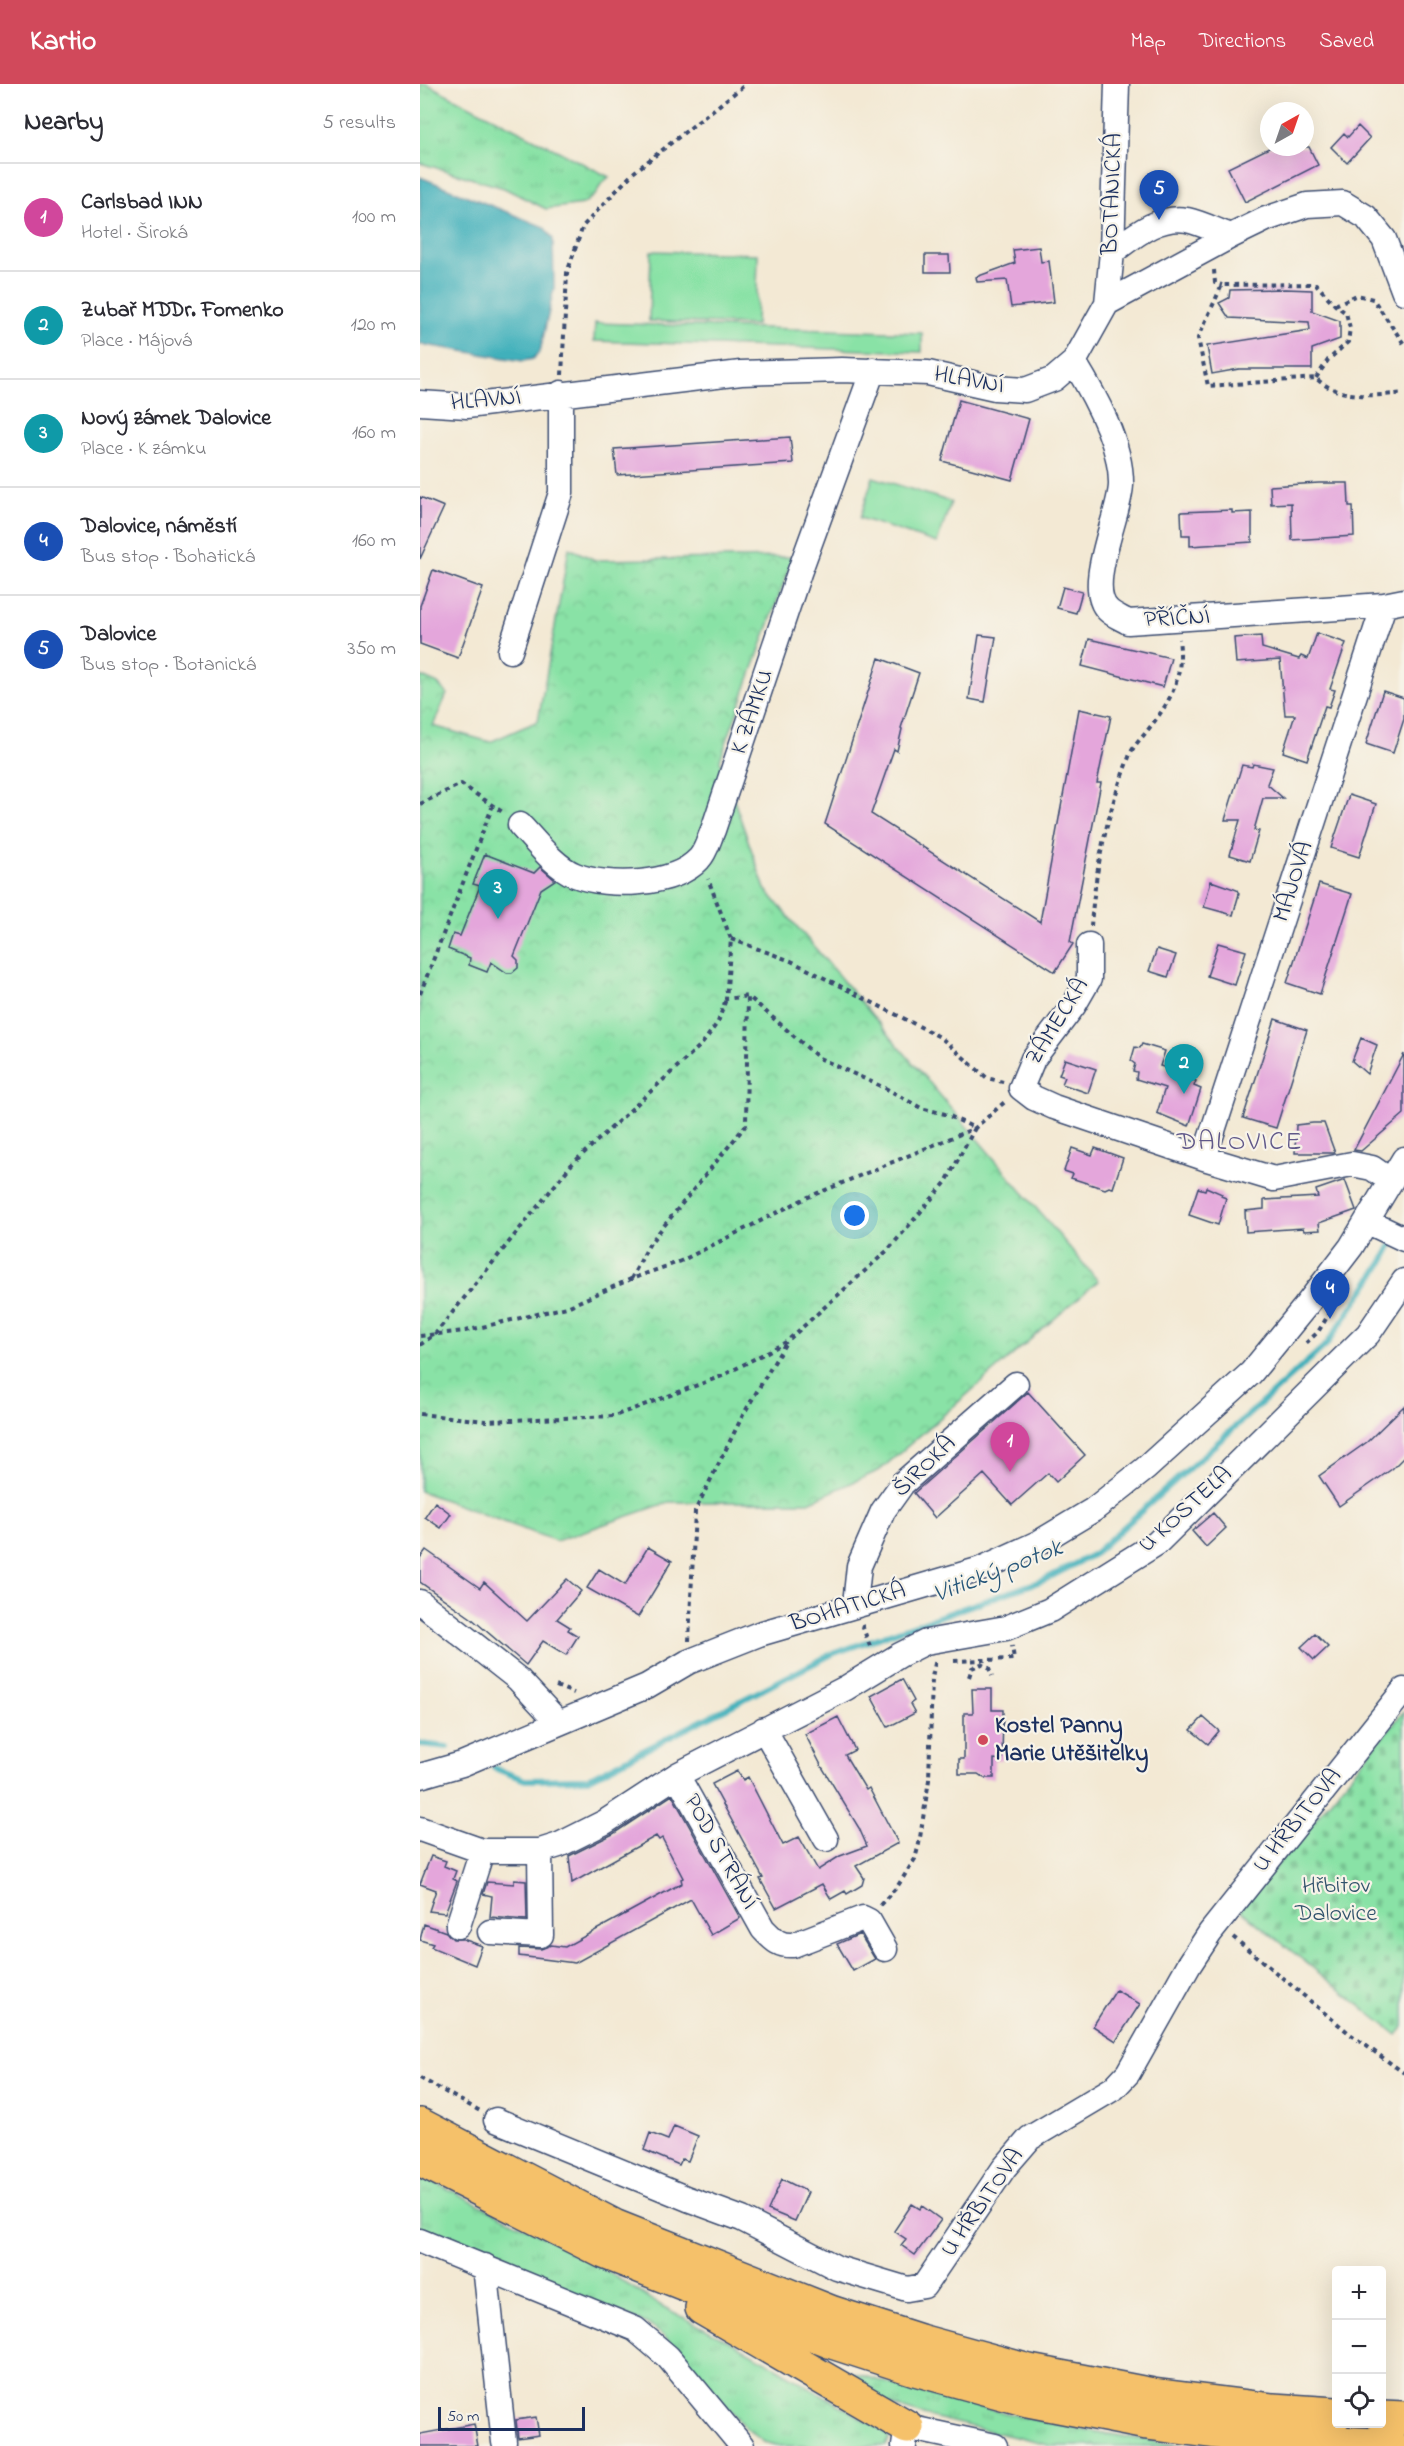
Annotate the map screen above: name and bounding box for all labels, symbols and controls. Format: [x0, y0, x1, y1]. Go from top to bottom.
text: Kartio [30, 22, 96, 63]
text: Map [1130, 27, 1166, 57]
text: Directions [1199, 27, 1286, 57]
text: Saved [1319, 27, 1374, 57]
north arrow [1260, 102, 1314, 156]
text: Nearby [24, 104, 103, 142]
text: 5 results [323, 109, 396, 138]
street label: BOTANICKÁ [1093, 132, 1133, 257]
pin: 5 [1140, 170, 1178, 220]
text: Carlsbad INN [81, 187, 203, 219]
text: 1 [40, 203, 47, 232]
text: 100 m [352, 203, 396, 232]
text: Hotel · Široká [81, 219, 188, 248]
text: Zubař MDDr. Fomenko [81, 295, 284, 327]
text: 2 [39, 311, 48, 340]
text: 120 m [351, 311, 396, 340]
text: Place · Májová [81, 327, 192, 356]
street label: HLAVNÍ [931, 358, 1007, 404]
street label: HLAVNÍ [449, 380, 523, 422]
text: Nový zámek Dalovice [81, 403, 271, 435]
text: 3 [39, 419, 48, 448]
text: 160 m [352, 419, 396, 448]
text: Place · K zámku [81, 435, 207, 464]
text: Dalovice, náměstí [81, 511, 237, 543]
text: 4 [39, 527, 48, 556]
text: 160 m [352, 527, 396, 556]
text: Bus stop · Bohatická [81, 543, 255, 572]
street label: PŘÍČNÍ [1143, 600, 1211, 638]
text: Dalovice [81, 619, 156, 651]
text: 5 [38, 635, 49, 664]
text: 350 m [347, 635, 396, 664]
text: Bus stop · Botanická [81, 651, 256, 680]
street label: K ZÁMKU [722, 665, 784, 759]
street label: MÁJOVÁ [1265, 837, 1323, 927]
pin: 3 [478, 870, 518, 919]
street label: ZÁMECKÁ [1017, 972, 1099, 1072]
pin: 2 [1164, 1044, 1203, 1094]
district label: DALOVICE [1176, 1123, 1303, 1162]
your location [840, 1201, 869, 1230]
pin: 4 [1310, 1270, 1350, 1319]
pin: 1 [990, 1422, 1030, 1472]
street label: ŠIROKÁ [885, 1428, 965, 1506]
street label: U KOSTELA [1131, 1458, 1241, 1562]
water label: Vitický potok [928, 1529, 1070, 1614]
street label: BOHATICKÁ [785, 1574, 910, 1643]
place label: Kostel Panny Marie Utěšitelky [995, 1709, 1148, 1773]
marker: Kostel Panny Marie Utěšitelky [976, 1733, 990, 1747]
street label: U HŘBITOVA [1245, 1761, 1351, 1881]
street label: POD STRÁNÍ [674, 1788, 766, 1916]
park label: Hřbitov Dalovice [1294, 1869, 1377, 1932]
street label: U HŘBITOVA [933, 2141, 1033, 2265]
map controls [1332, 2266, 1386, 2428]
button: + [1332, 2266, 1386, 2320]
button: − [1332, 2320, 1386, 2374]
button: locate [1332, 2374, 1386, 2428]
scale bar [438, 2404, 585, 2432]
text: 50 m [447, 2405, 479, 2429]

